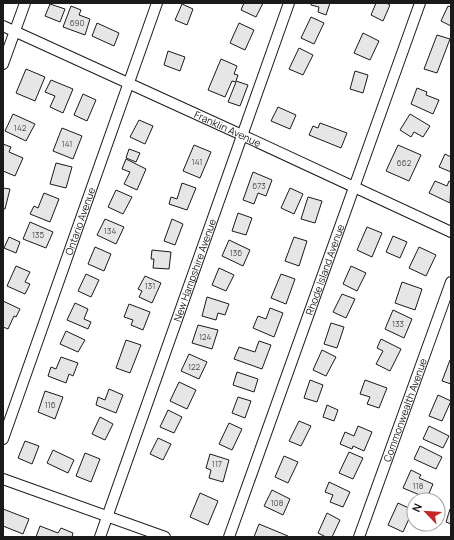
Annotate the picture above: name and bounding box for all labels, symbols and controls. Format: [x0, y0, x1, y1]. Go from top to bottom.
house number: 690 [70, 17, 84, 28]
street label: Franklin Avenue [192, 107, 263, 150]
house number: 142 [14, 122, 27, 133]
house number: 141 [62, 138, 72, 149]
house number: 141 [192, 156, 202, 167]
house number: 662 [397, 157, 412, 168]
house number: 673 [252, 180, 266, 191]
street label: Ontario Avenue [62, 185, 98, 257]
street label: New Hampshire Avenue [170, 217, 219, 324]
street label: Rhode Island Avenue [302, 222, 347, 317]
house number: 134 [104, 225, 116, 236]
house number: 135 [32, 229, 44, 240]
house number: 136 [230, 247, 242, 258]
house number: 131 [145, 280, 155, 291]
house number: 133 [392, 318, 404, 329]
house number: 124 [199, 331, 211, 342]
street label: Commonwealth Avenue [380, 356, 430, 464]
house number: 122 [188, 361, 201, 372]
house number: 116 [44, 399, 56, 410]
house number: 117 [212, 458, 222, 469]
house number: 118 [413, 480, 424, 491]
north arrow [406, 492, 446, 532]
house number: 108 [271, 497, 284, 508]
text: N [408, 501, 425, 514]

